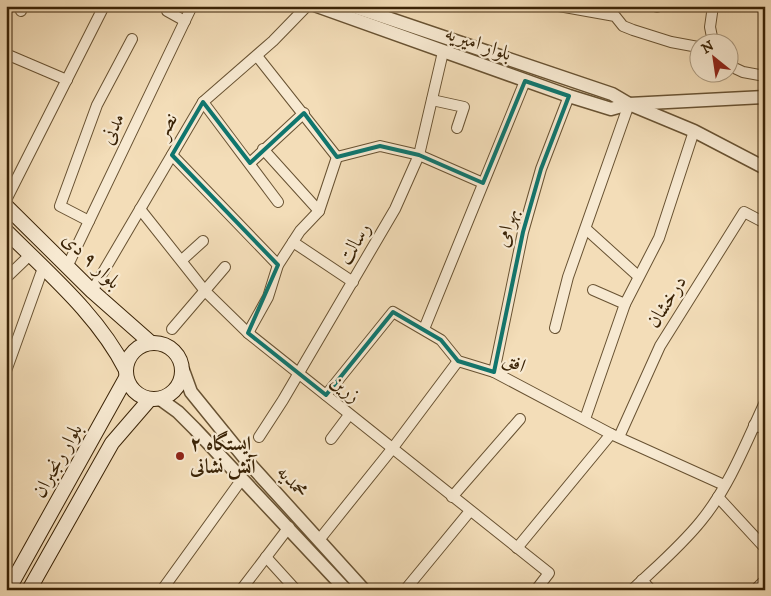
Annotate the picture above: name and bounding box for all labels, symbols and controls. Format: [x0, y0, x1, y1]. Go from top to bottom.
street label: بلوار امیریه [441, 21, 515, 67]
north arrow [688, 32, 738, 82]
text: N [699, 37, 718, 58]
street label: مدنی [95, 109, 131, 149]
street label: نصر [149, 109, 184, 145]
street label: بهرامی [490, 206, 524, 250]
street label: رسالت [333, 218, 377, 270]
street label: بلوار ۹ دی [56, 227, 126, 295]
street label: درخشان [641, 271, 693, 333]
street label: افق [499, 347, 529, 379]
street label: زرین [325, 369, 365, 409]
street label: بلوار رنجبران [27, 419, 89, 503]
place label: ایستگاه ۲ آتش نشانی [189, 430, 258, 480]
marker: ایستگاه ۲ آتش نشانی [174, 450, 186, 462]
street label: محمدیه [271, 460, 313, 504]

